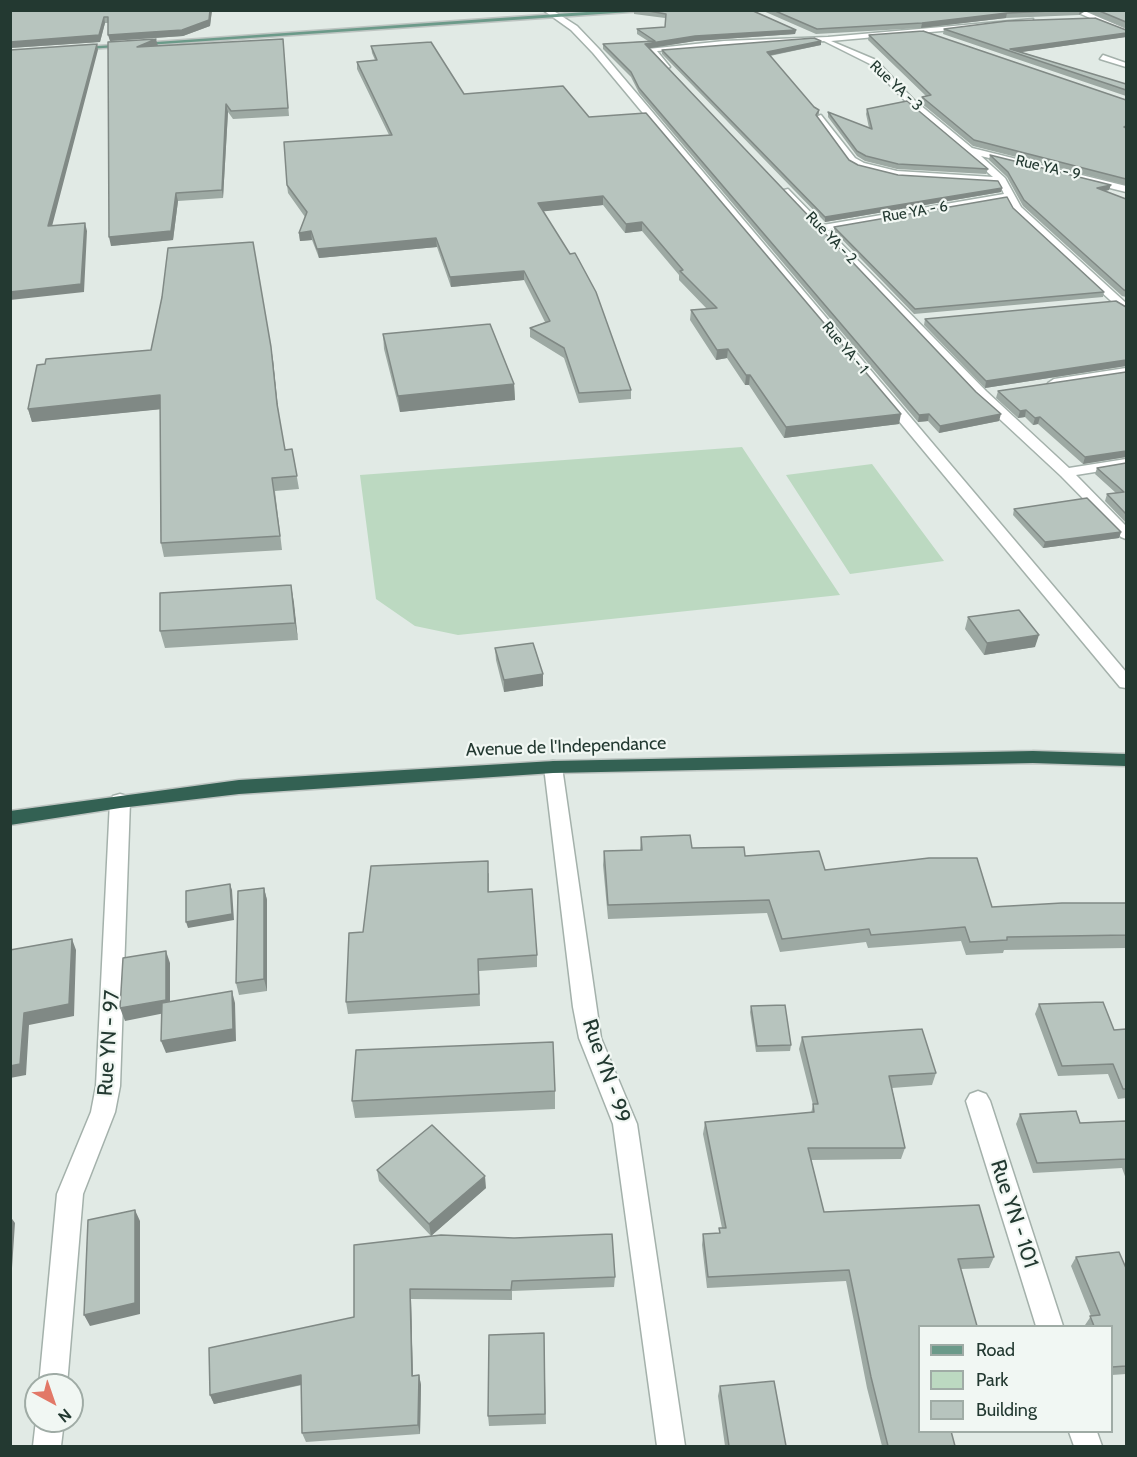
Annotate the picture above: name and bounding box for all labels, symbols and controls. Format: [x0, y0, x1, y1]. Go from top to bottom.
street label: Rue YA - 3 [866, 57, 926, 115]
street label: Rue YA - 9 [1014, 152, 1082, 184]
street label: Rue YA - 6 [881, 197, 949, 227]
street label: Rue YA - 2 [802, 208, 860, 268]
street label: Rue YA - 1 [818, 318, 872, 378]
street label: Avenue de l'Independance [465, 733, 667, 761]
street label: Rue YN - 97 [93, 989, 125, 1097]
street label: Rue YN - 99 [577, 1016, 635, 1126]
street label: Rue YN - 101 [985, 1157, 1043, 1271]
legend [918, 1325, 1113, 1433]
text: Road [976, 1339, 1015, 1361]
text: Park [976, 1369, 1008, 1391]
north arrow [24, 1373, 84, 1433]
text: Building [976, 1399, 1037, 1421]
text: N [54, 1405, 75, 1427]

